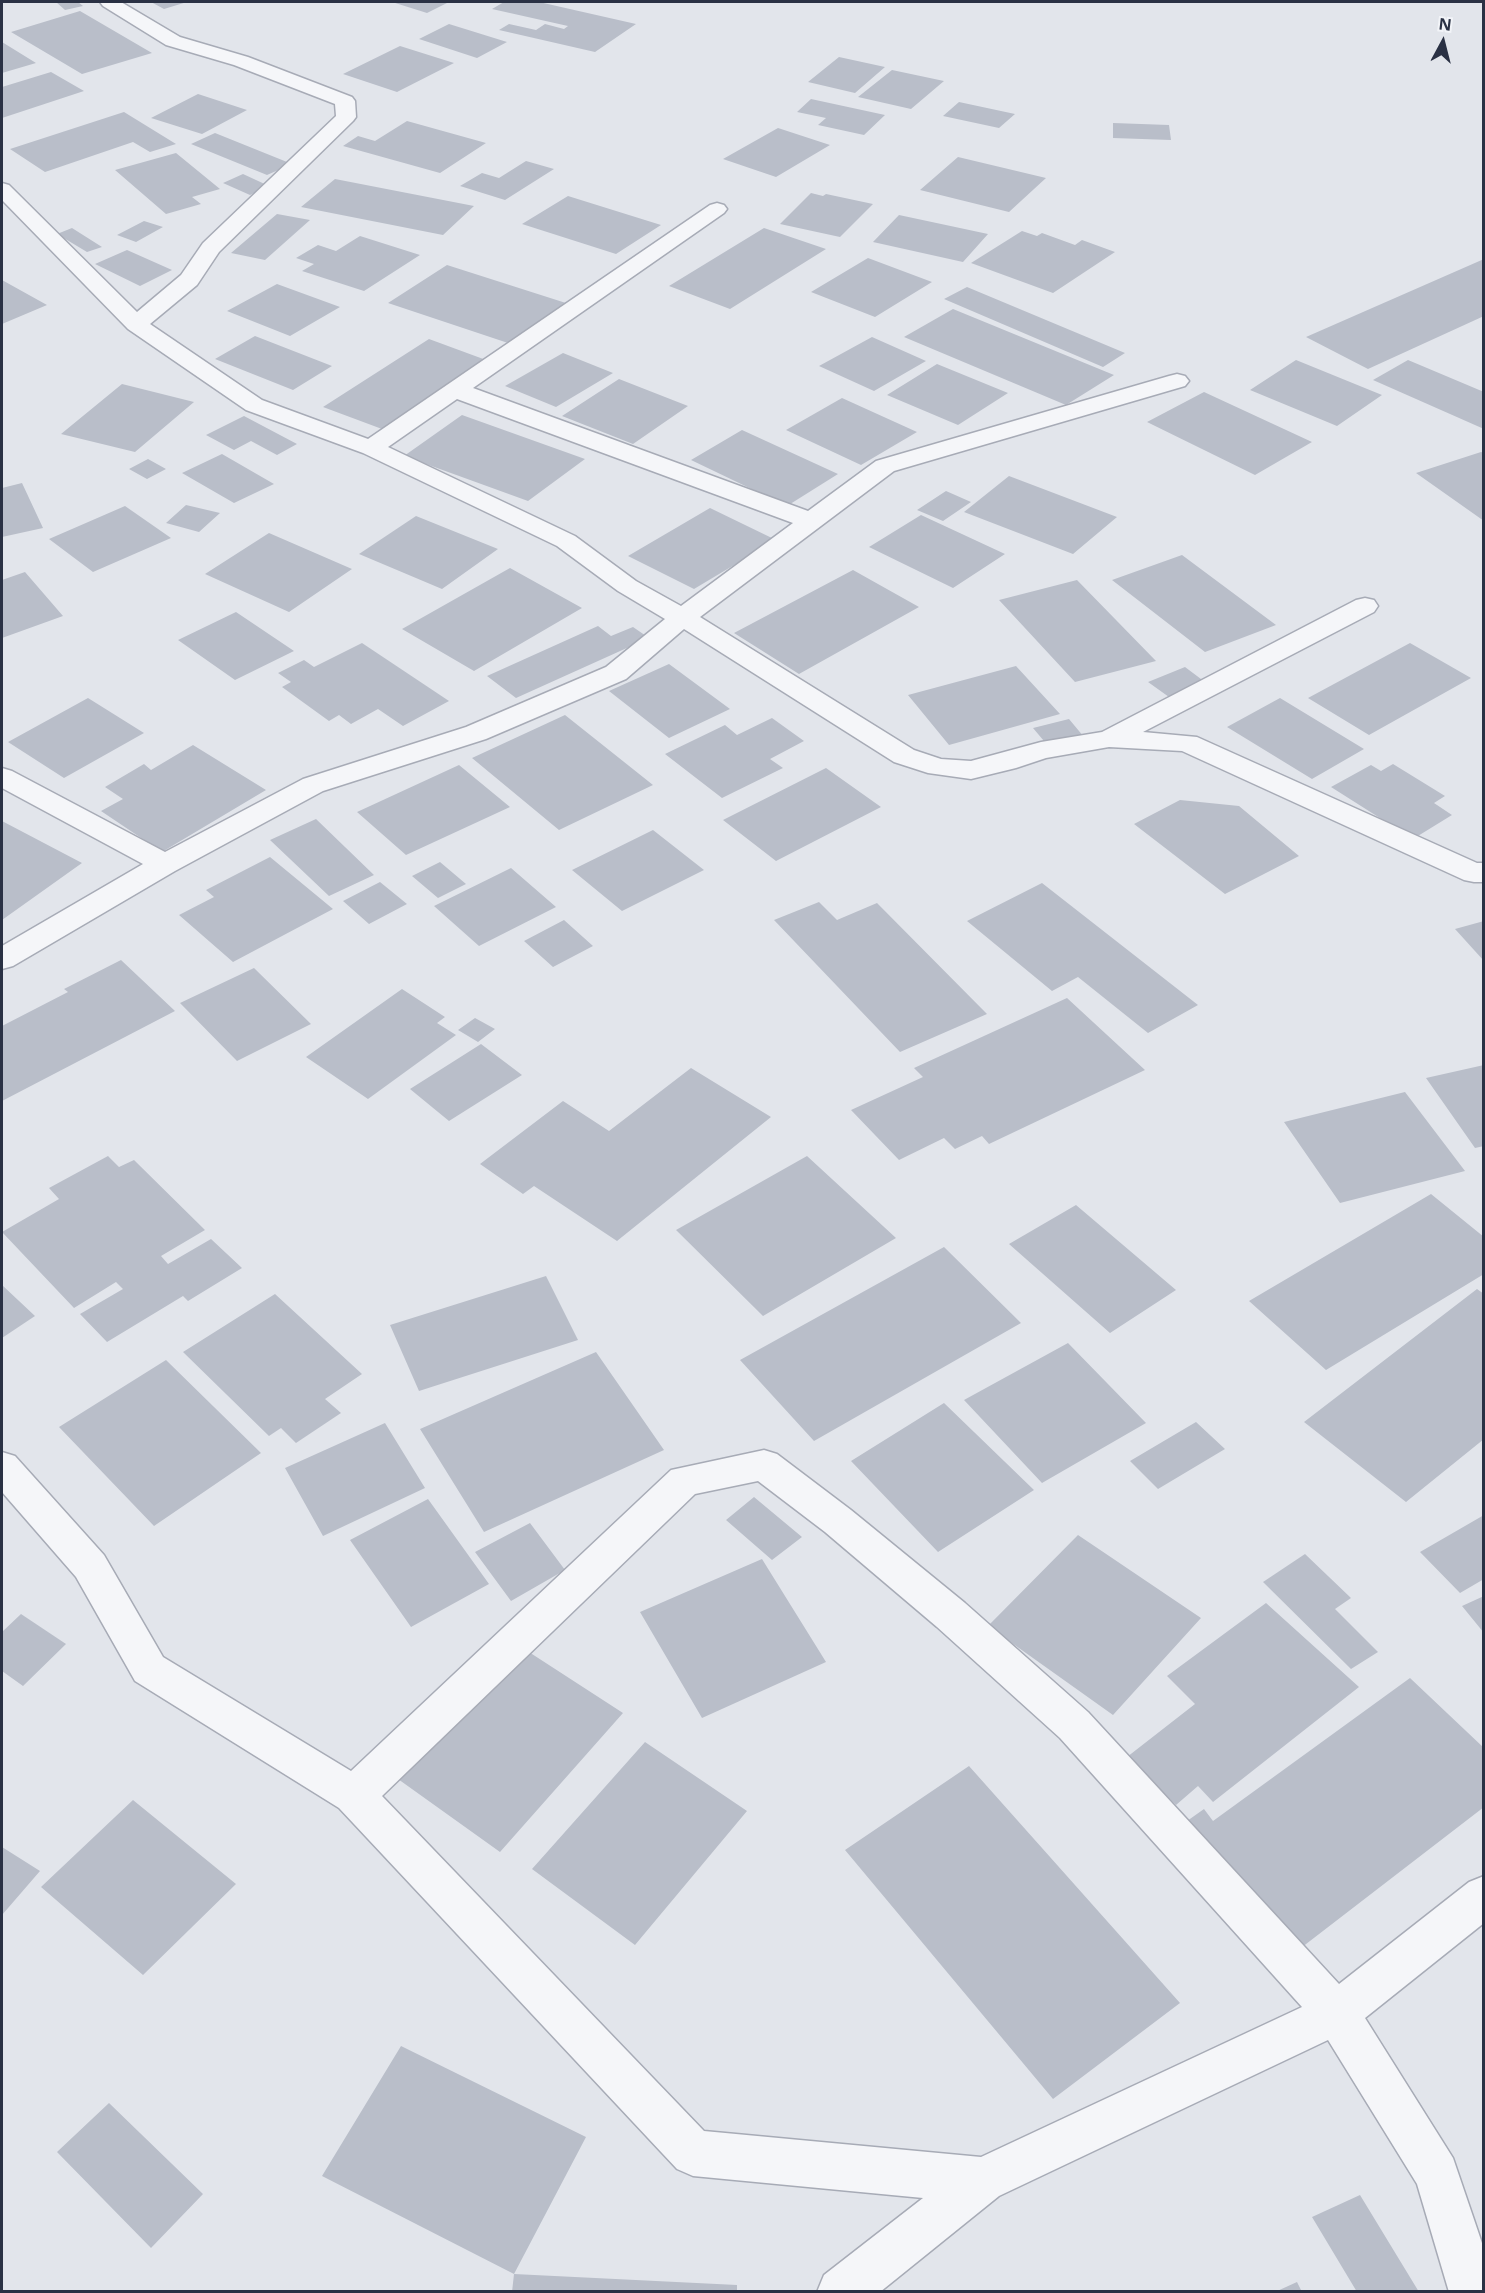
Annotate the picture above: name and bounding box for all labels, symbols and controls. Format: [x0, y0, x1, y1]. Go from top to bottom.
north arrow [1413, 12, 1473, 72]
text: N [1437, 12, 1453, 36]

